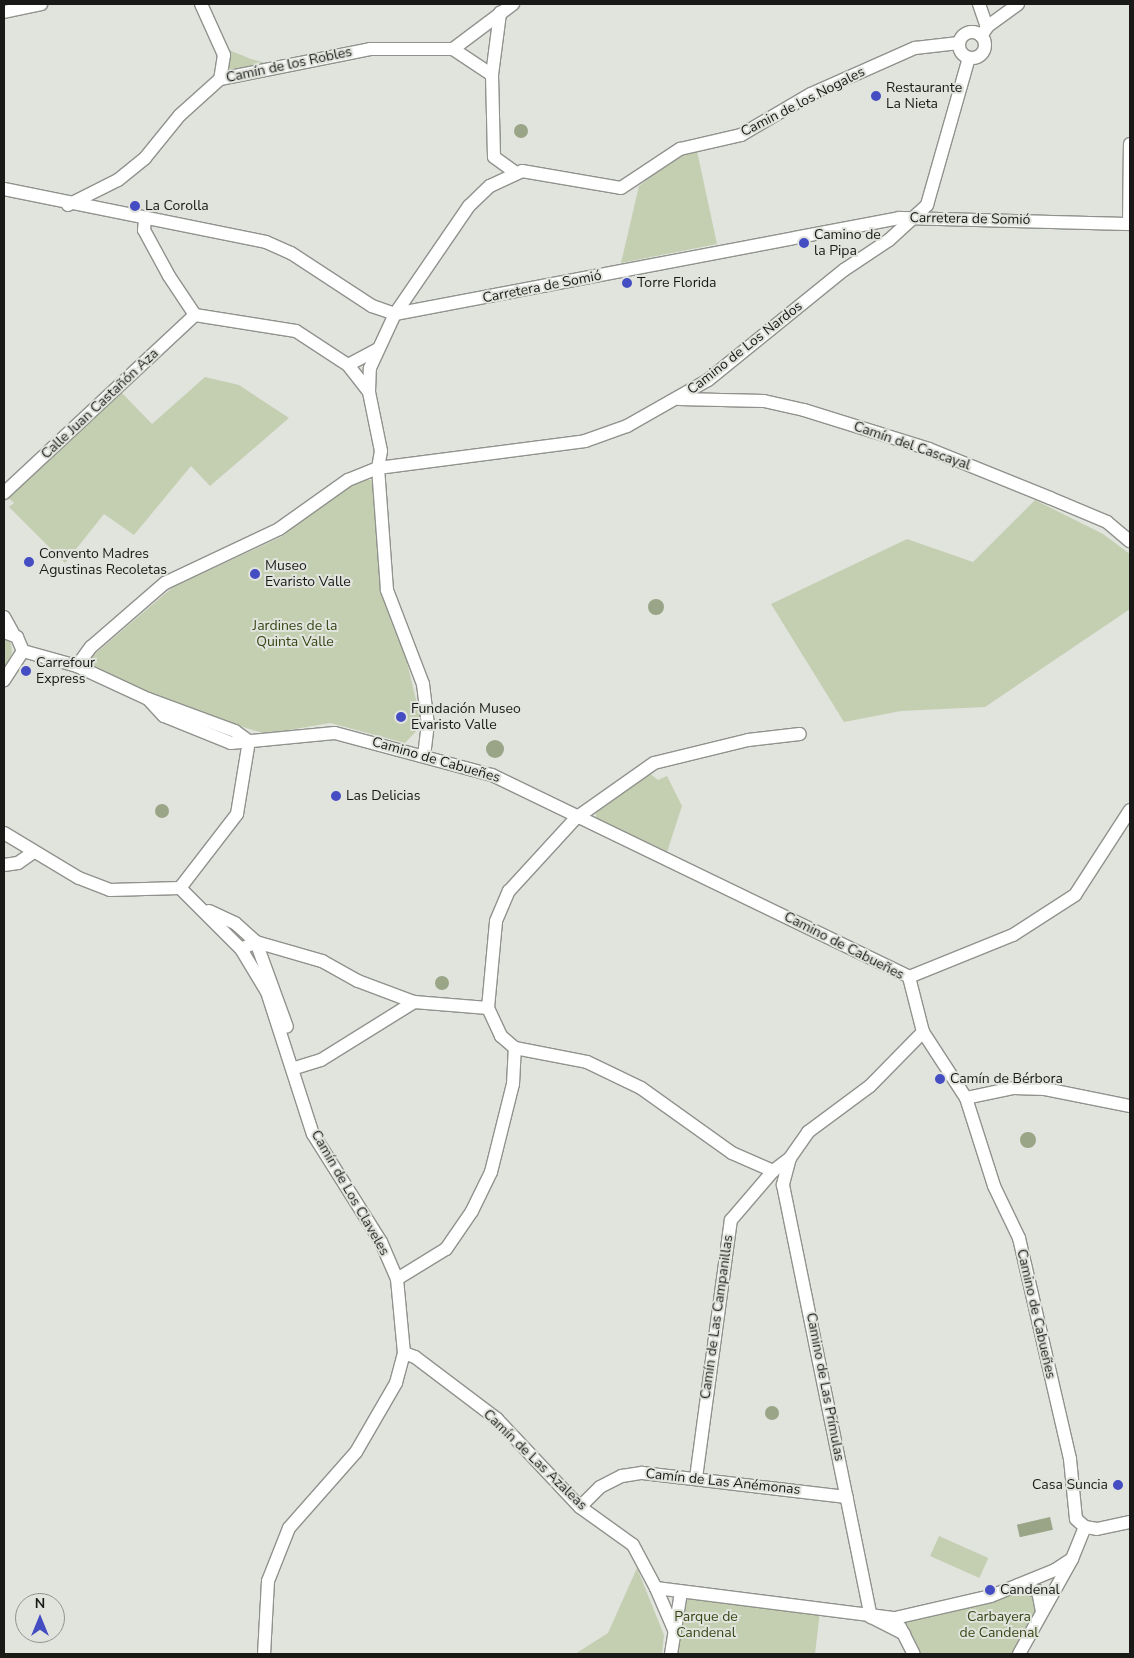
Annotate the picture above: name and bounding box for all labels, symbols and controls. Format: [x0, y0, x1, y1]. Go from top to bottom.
street label: Camín de los Robles [225, 43, 353, 87]
street label: Camin de los Nogales [738, 63, 868, 141]
place label: Restaurante La Nieta [886, 80, 962, 112]
marker: Restaurante La Nieta [870, 90, 882, 102]
place label: La Corolla [145, 198, 209, 214]
marker: La Corolla [129, 200, 141, 212]
street label: Carretera de Somió [909, 210, 1031, 228]
place label: Camino de la Pipa [814, 227, 881, 260]
marker: Camino de la Pipa [798, 237, 810, 249]
street label: Carretera de Somió [481, 267, 603, 307]
place label: Torre Florida [637, 275, 716, 291]
marker: Torre Florida [621, 277, 633, 289]
street label: Camino de Los Nardos [684, 298, 806, 398]
street label: Calle Juan Castañón Aza [38, 345, 162, 463]
street label: Camín del Cascayal [851, 418, 973, 474]
place label: Convento Madres Agustinas Recoletas [39, 546, 167, 578]
marker: Convento Madres Agustinas Recoletas [23, 556, 35, 568]
place label: Museo Evaristo Valle [265, 558, 351, 590]
marker: Museo Evaristo Valle [249, 568, 261, 580]
park label: Jardines de la Quinta Valle [253, 618, 337, 650]
place label: Carrefour Express [36, 655, 95, 688]
marker: Carrefour Express [20, 665, 32, 677]
place label: Fundación Museo Evaristo Valle [411, 701, 521, 734]
marker: Fundación Museo Evaristo Valle [395, 711, 407, 723]
street label: Camino de Cabueñes [370, 734, 502, 786]
place label: Las Delicias [346, 788, 420, 804]
marker: Las Delicias [330, 790, 342, 802]
street label: Camino de Cabueñes [781, 908, 907, 984]
place label: Camín de Bérbora [950, 1071, 1063, 1087]
marker: Camín de Bérbora [934, 1073, 946, 1085]
street label: Camín de Los Claveles [307, 1127, 393, 1259]
street label: Camín de Las Campanillas [697, 1234, 737, 1400]
street label: Camino de Cabueñes [1013, 1248, 1059, 1380]
street label: Camino de Las Prímulas [802, 1311, 848, 1463]
street label: Camín de Las Azaleas [480, 1406, 590, 1514]
street label: Camín de Las Anémonas [645, 1466, 801, 1498]
place label: Casa Suncia [1032, 1477, 1108, 1493]
marker: Casa Suncia [1112, 1479, 1124, 1491]
place label: Candenal [1000, 1582, 1060, 1598]
marker: Candenal [984, 1584, 996, 1596]
north arrow [15, 1593, 65, 1643]
text: N [35, 1594, 45, 1613]
park label: Parque de Candenal [674, 1609, 738, 1641]
park label: Carbayera de Candenal [960, 1609, 1038, 1641]

